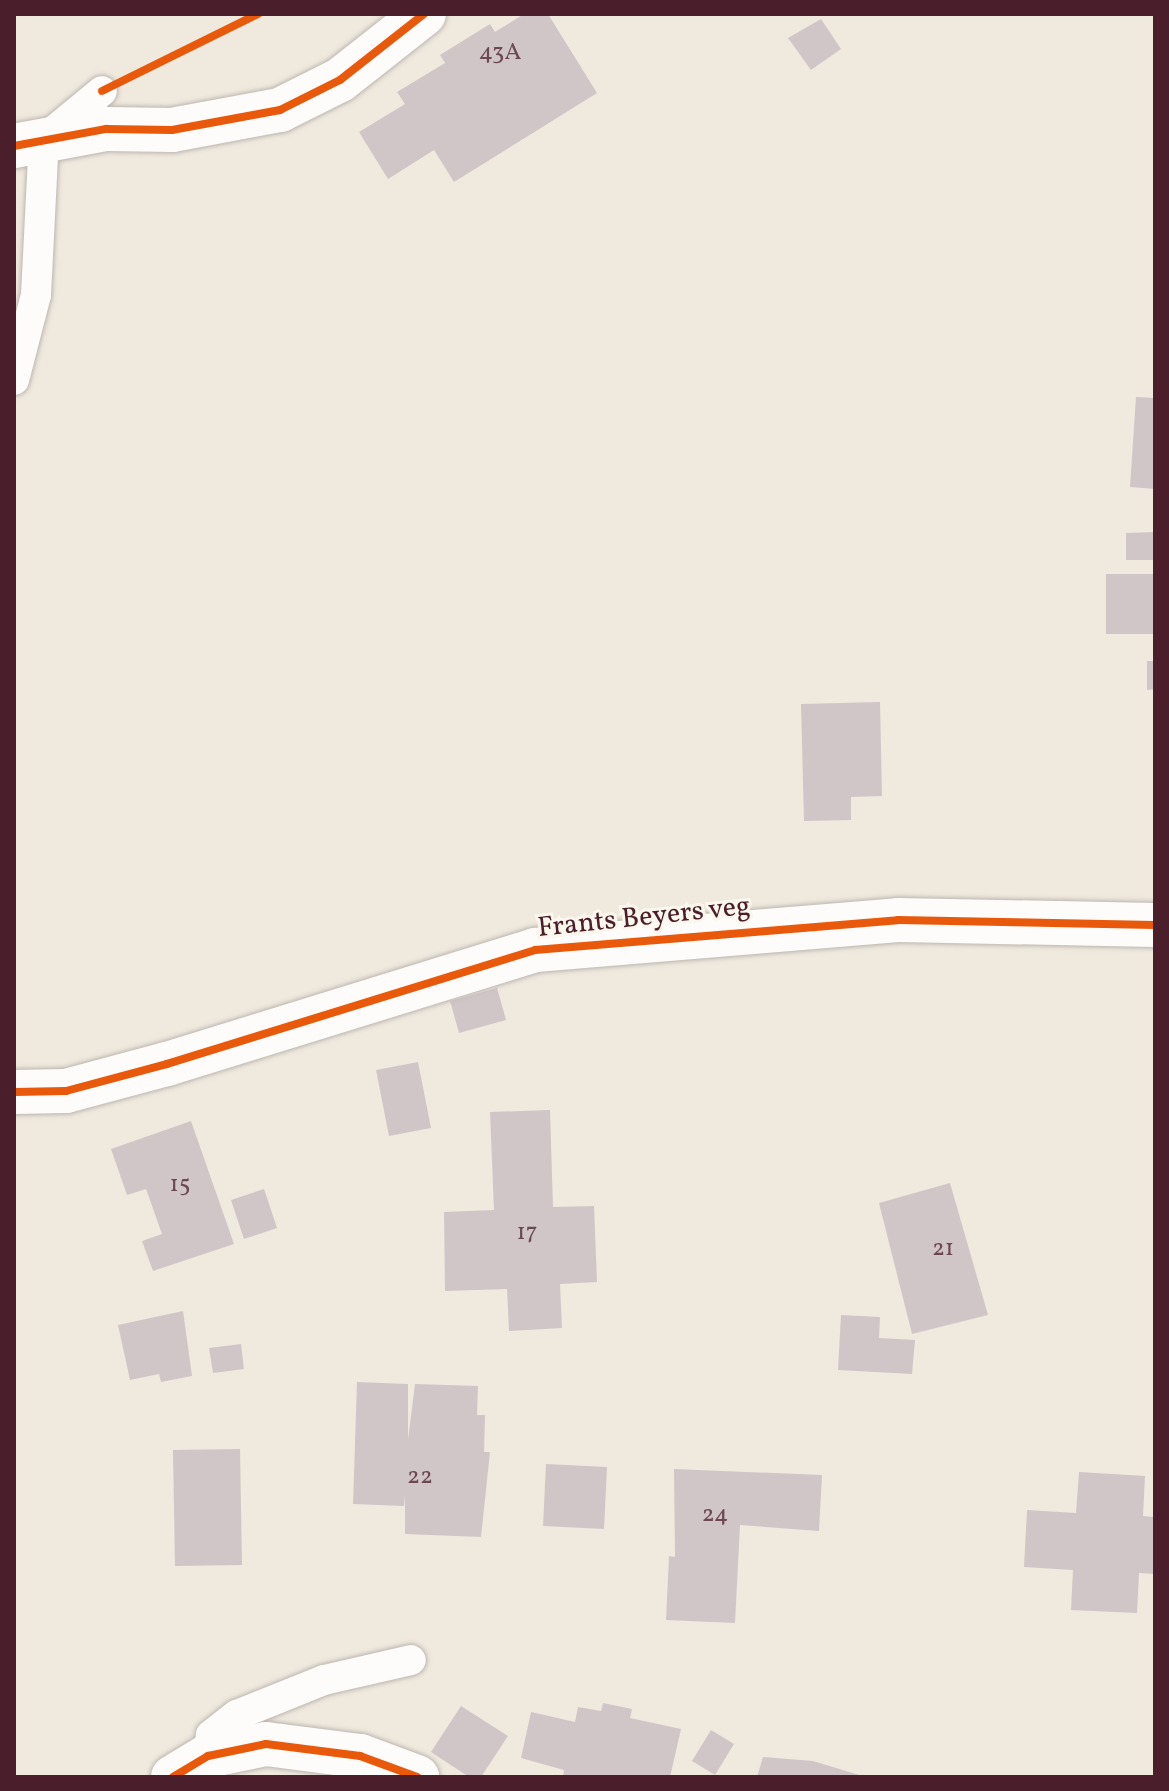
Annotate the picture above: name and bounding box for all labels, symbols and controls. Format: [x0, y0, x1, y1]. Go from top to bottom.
house number: 43A [479, 40, 521, 68]
street label: Frants Beyers veg [536, 890, 752, 946]
house number: 15 [170, 1172, 190, 1200]
house number: 17 [517, 1220, 537, 1248]
house number: 21 [932, 1236, 954, 1264]
house number: 22 [407, 1464, 433, 1492]
house number: 24 [702, 1502, 728, 1530]

